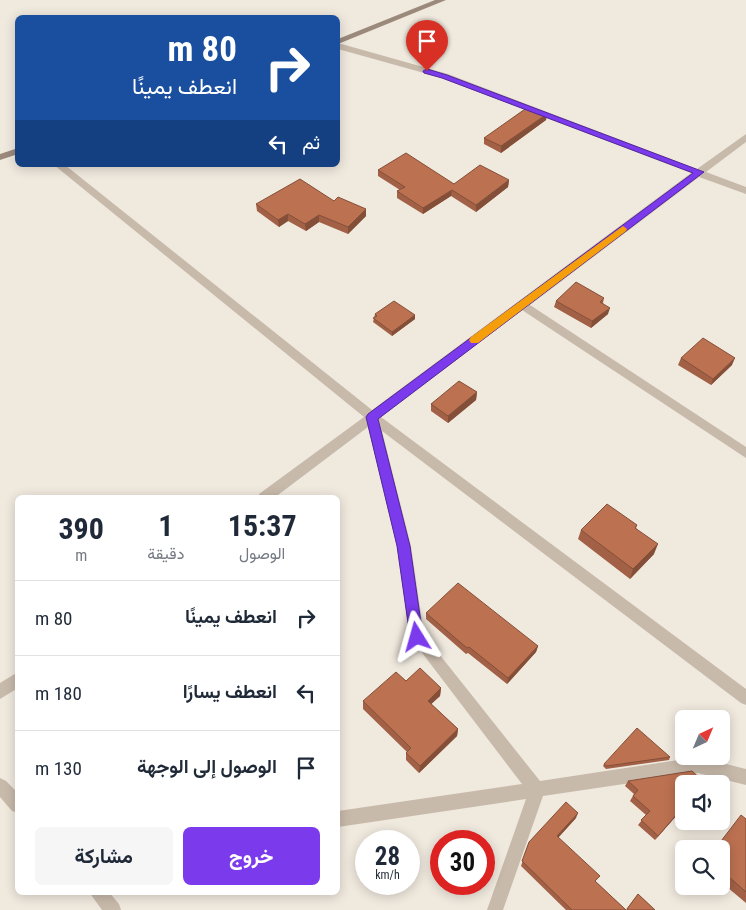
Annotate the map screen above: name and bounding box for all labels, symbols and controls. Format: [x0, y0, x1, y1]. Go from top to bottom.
pin [406, 20, 448, 71]
icon: arrive [413, 27, 441, 55]
text: 80 m [168, 29, 237, 70]
icon: right [255, 35, 320, 100]
text: انعطف يمينًا [132, 74, 237, 99]
icon: left [264, 130, 292, 158]
text: ثم [302, 131, 320, 154]
text: 1 [158, 508, 173, 543]
text: 15:37 [228, 508, 297, 543]
text: 390 [58, 511, 104, 546]
text: دقيقة [147, 544, 184, 563]
text: الوصول [239, 544, 285, 563]
text: m [75, 546, 87, 565]
icon: right [292, 604, 320, 632]
text: انعطف يمينًا [185, 605, 277, 628]
text: 80 m [35, 607, 72, 630]
position arrow [390, 610, 442, 662]
icon: left [292, 679, 320, 707]
text: انعطف يسارًا [183, 680, 277, 703]
text: 180 m [35, 682, 82, 705]
north arrow [675, 710, 730, 765]
map controls [675, 710, 730, 895]
icon: arrive [292, 754, 320, 782]
text: الوصول إلى الوجهة [137, 755, 277, 778]
text: 130 m [35, 757, 82, 780]
button: sound [675, 775, 730, 830]
button: مشاركة [35, 827, 173, 885]
button: خروج [183, 827, 320, 885]
speed limit sign: 30 [430, 830, 495, 895]
button: search [675, 840, 730, 895]
text: 28 [375, 842, 400, 871]
text: km/h [375, 868, 400, 882]

